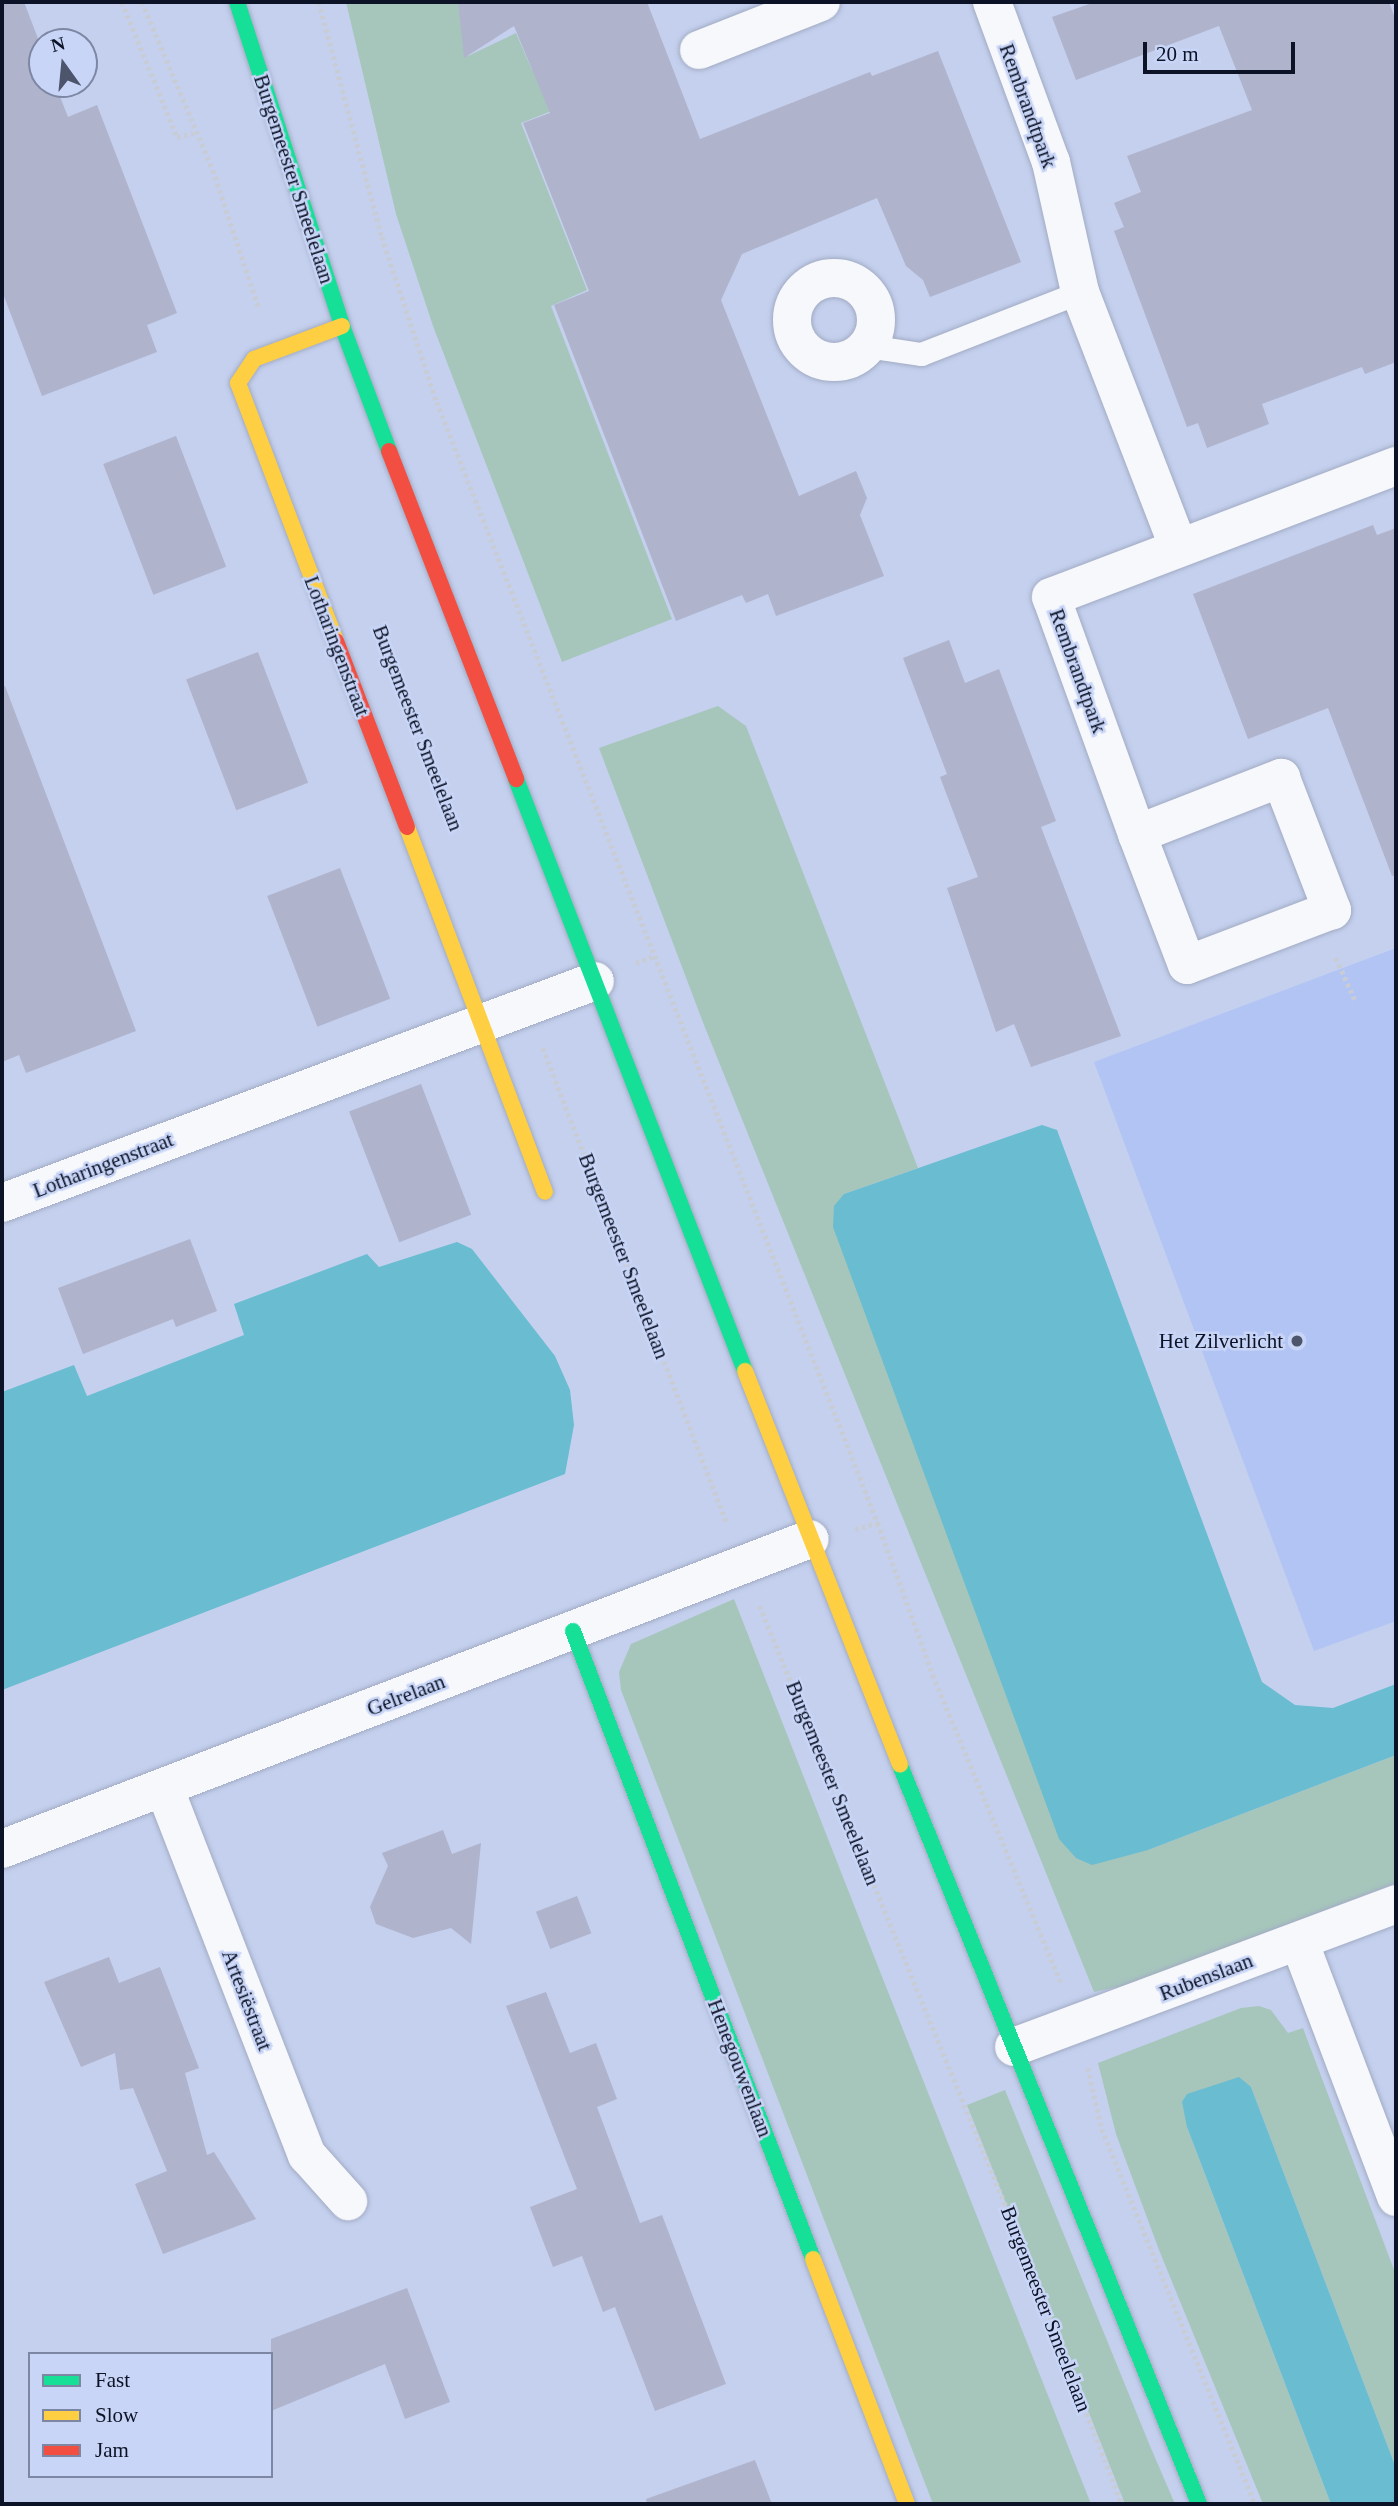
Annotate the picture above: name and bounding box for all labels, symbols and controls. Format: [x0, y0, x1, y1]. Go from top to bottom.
north arrow [28, 28, 98, 98]
scale bar [1146, 28, 1298, 72]
text: N [49, 32, 67, 56]
street label: Rembrandtpark [994, 40, 1062, 172]
text: 20 m [1156, 42, 1199, 66]
street label: Burgemeester Smeelelaan [248, 71, 340, 287]
street label: Lotharingenstraat [299, 572, 375, 720]
street label: Rembrandtpark [1044, 605, 1112, 737]
street label: Burgemeester Smeelelaan [367, 622, 469, 834]
street label: Lotharingenstraat [29, 1127, 177, 1203]
street label: Burgemeester Smeelelaan [573, 1150, 675, 1362]
place label: Het Zilverlicht [1159, 1328, 1283, 1354]
marker: Het Zilverlicht [1289, 1333, 1305, 1349]
street label: Gelrelaan [363, 1669, 449, 1721]
street label: Burgemeester Smeelelaan [780, 1677, 886, 1889]
street label: Artesiëstraat [216, 1946, 278, 2054]
street label: Rubenslaan [1156, 1948, 1256, 2006]
street label: Henegouwenlaan [702, 1995, 778, 2141]
street label: Burgemeester Smeelelaan [995, 2203, 1097, 2415]
legend [28, 2352, 273, 2478]
text: Fast [95, 2368, 130, 2392]
text: Slow [95, 2403, 138, 2427]
text: Jam [95, 2438, 129, 2462]

